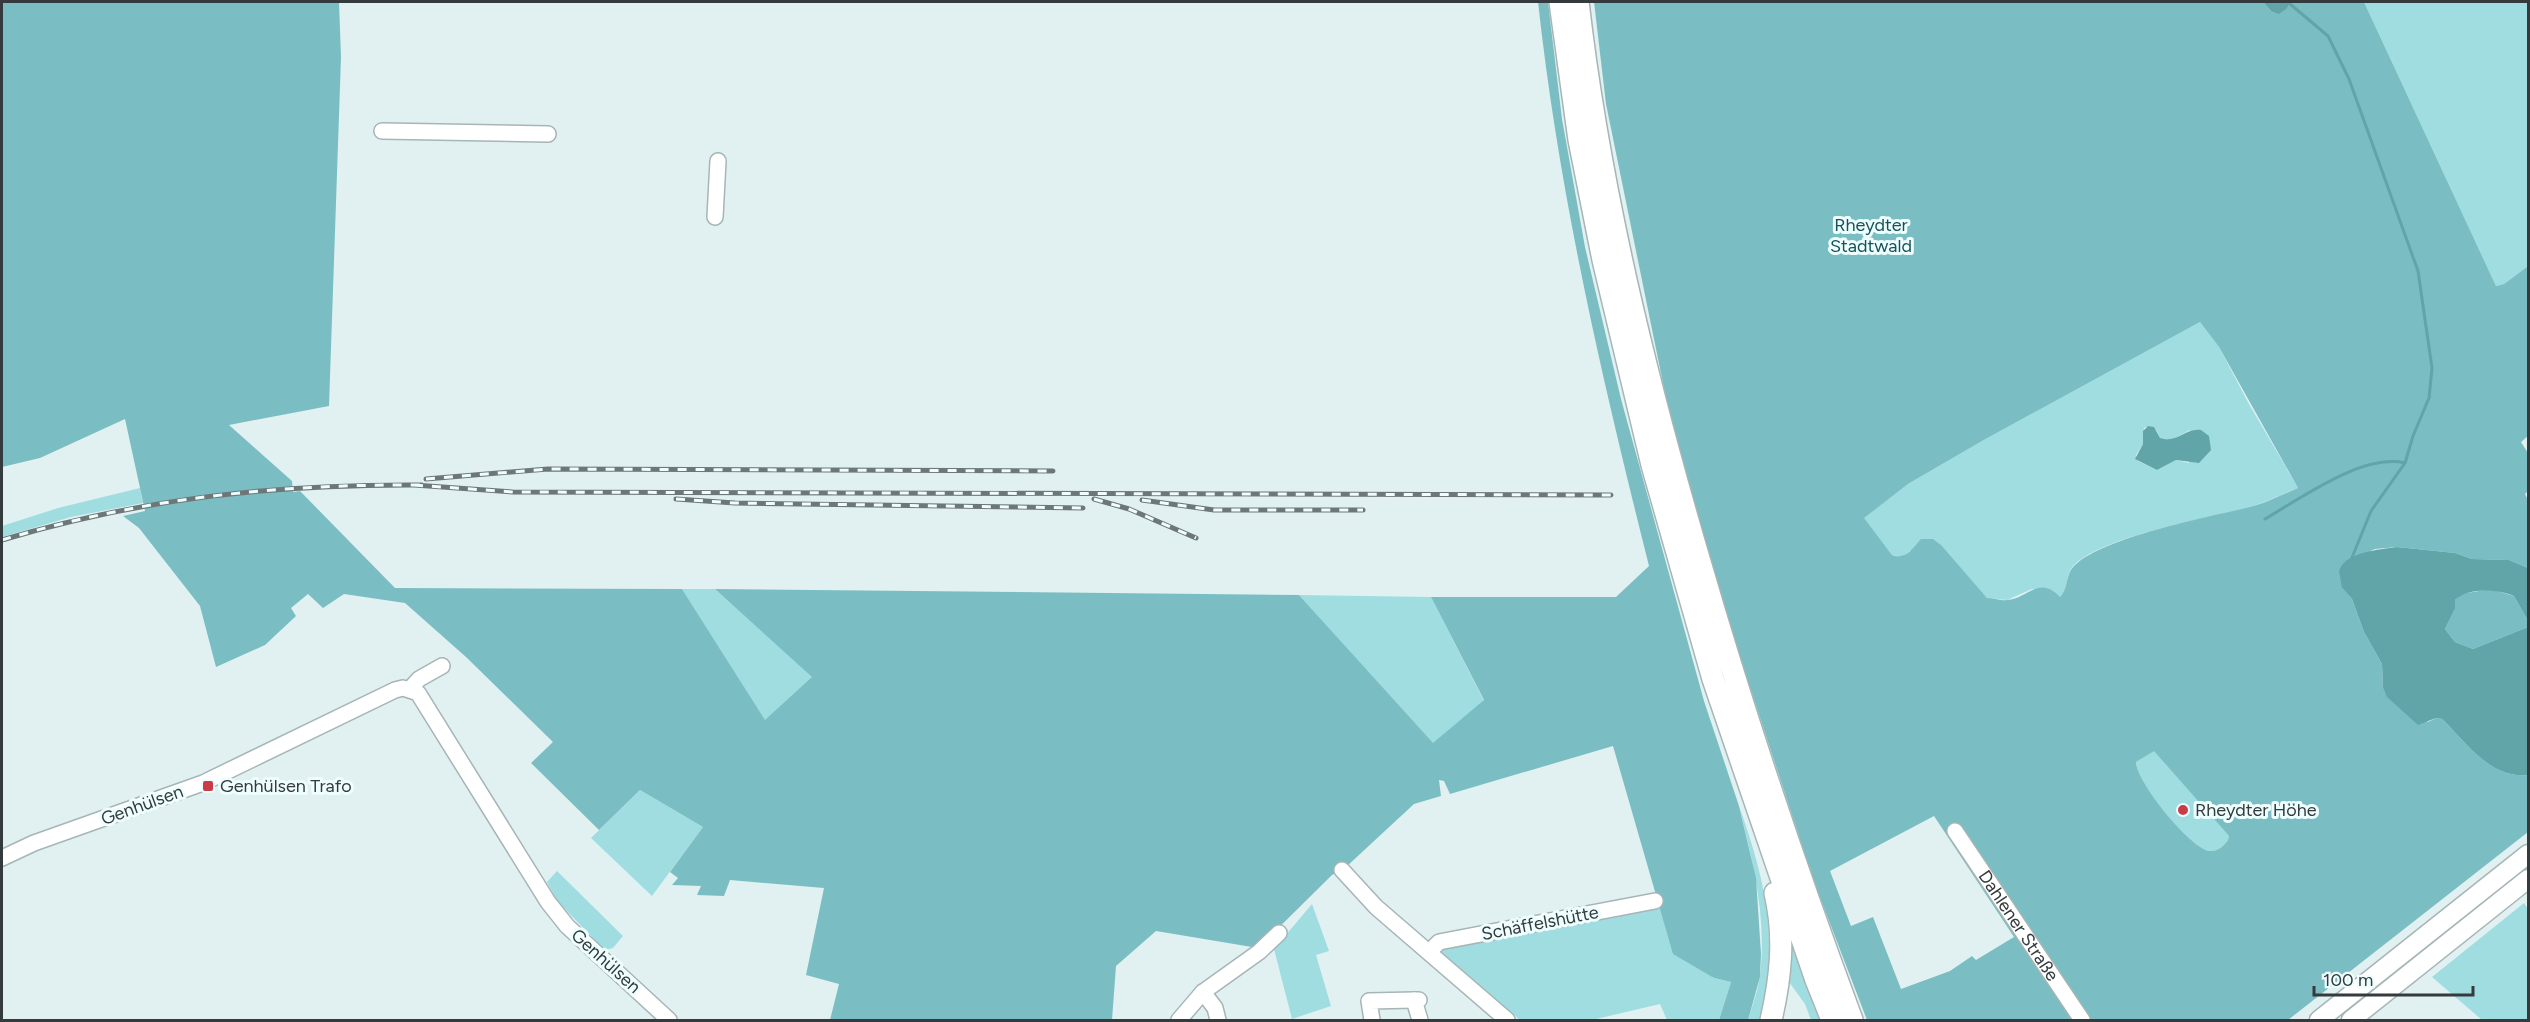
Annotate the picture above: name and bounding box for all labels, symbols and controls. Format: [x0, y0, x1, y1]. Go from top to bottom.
park label: Rheydter Stadtwald [1830, 214, 1912, 257]
place label: Genhülsen Trafo [220, 775, 352, 797]
marker: Genhülsen Trafo [201, 779, 215, 793]
street label: Genhülsen [98, 780, 186, 830]
place label: Rheydter Höhe [2195, 799, 2317, 821]
marker: Rheydter Höhe [2176, 803, 2190, 817]
street label: Dahlener Straße [1973, 866, 2064, 985]
street label: Schäffelshütte [1480, 901, 1601, 945]
street label: Genhülsen [567, 924, 645, 998]
scale bar [2314, 959, 2473, 997]
text: 100 m [2323, 969, 2373, 991]

